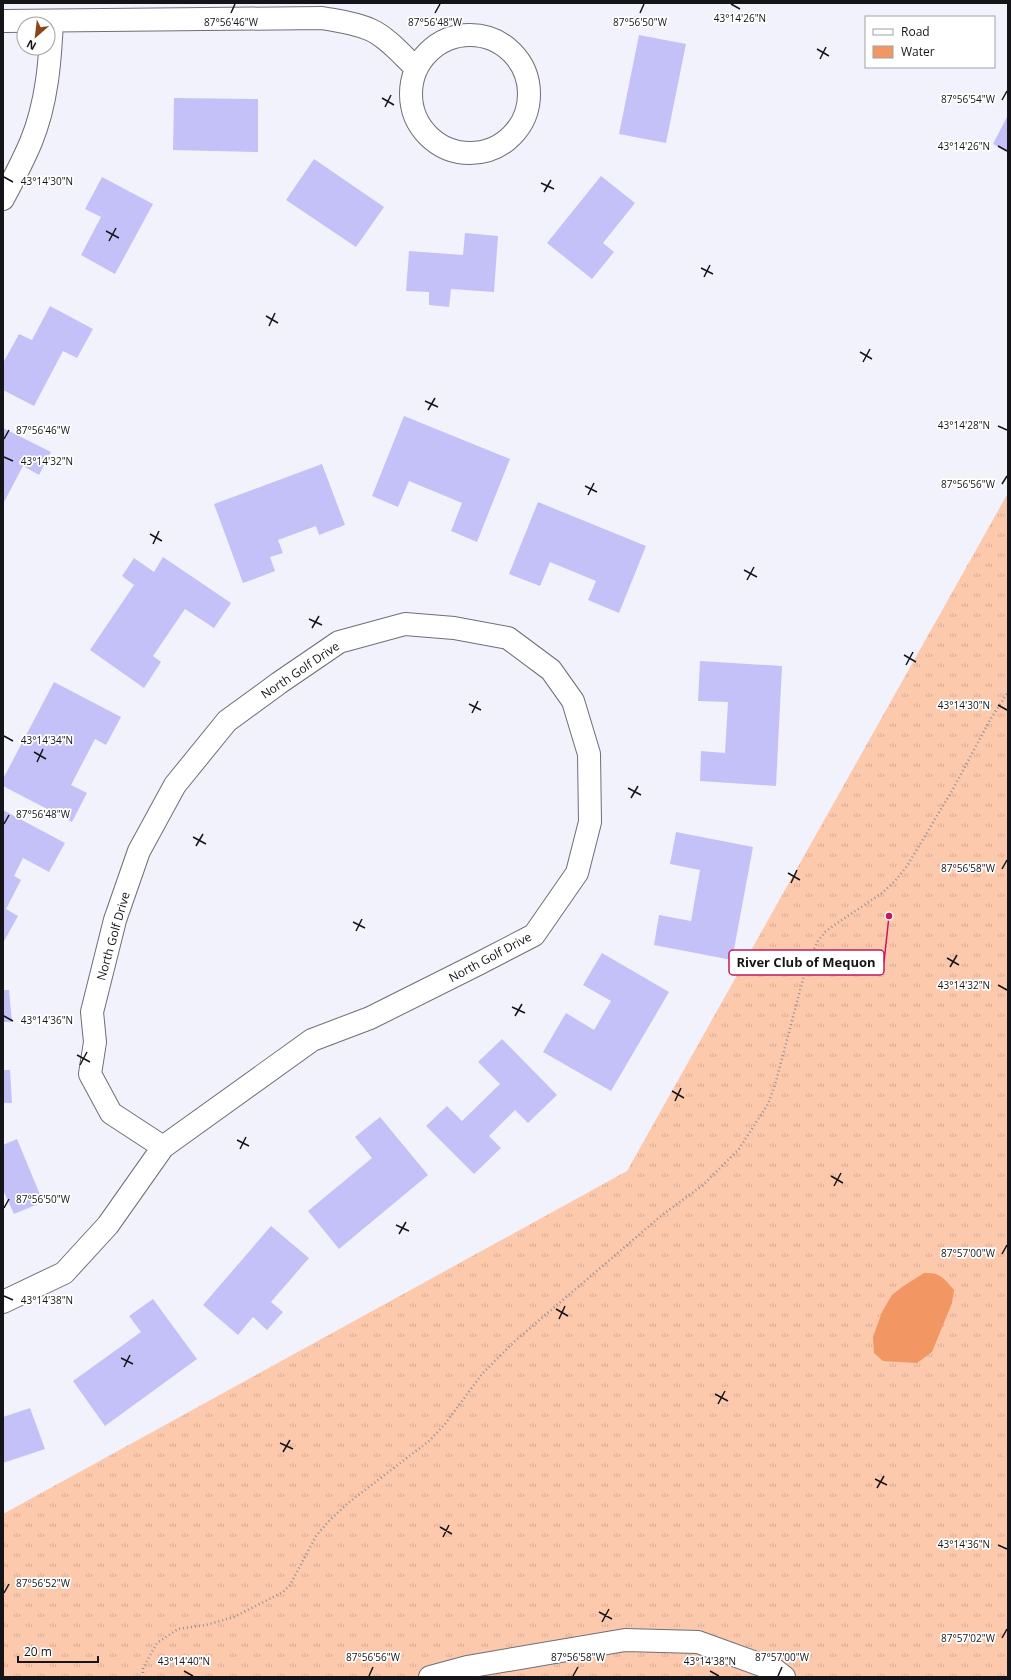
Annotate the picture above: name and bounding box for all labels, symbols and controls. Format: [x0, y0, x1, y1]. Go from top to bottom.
text: 43°14'26"N [714, 11, 766, 25]
text: 87°56'46"W [204, 15, 259, 29]
text: 87°56'48"W [408, 15, 463, 29]
text: 87°56'50"W [613, 15, 668, 29]
north arrow [16, 16, 56, 56]
legend [865, 16, 995, 68]
text: Road [901, 23, 930, 40]
text: N [24, 37, 39, 54]
text: Water [901, 43, 935, 60]
text: 87°56'54"W [941, 92, 996, 106]
text: 43°14'26"N [938, 139, 990, 153]
text: 43°14'30"N [21, 174, 73, 188]
text: 43°14'28"N [938, 418, 990, 432]
text: 87°56'46"W [16, 423, 71, 437]
text: 43°14'32"N [21, 454, 73, 468]
text: 87°56'56"W [941, 477, 996, 491]
street label: North Golf Drive [257, 637, 343, 703]
text: 43°14'30"N [938, 698, 990, 712]
text: 43°14'34"N [21, 733, 73, 747]
text: 87°56'48"W [16, 807, 71, 821]
text: 87°56'58"W [941, 861, 996, 875]
street label: North Golf Drive [92, 889, 134, 982]
street label: North Golf Drive [446, 928, 535, 986]
callout: River Club of Mequon [729, 950, 884, 975]
text: River Club of Mequon [736, 953, 876, 971]
text: 43°14'32"N [938, 978, 990, 992]
text: 43°14'36"N [21, 1013, 73, 1027]
text: 87°56'50"W [16, 1192, 71, 1206]
text: 87°57'00"W [941, 1246, 996, 1260]
text: 43°14'38"N [21, 1293, 73, 1307]
text: 43°14'36"N [938, 1537, 990, 1551]
text: 87°56'52"W [16, 1576, 71, 1590]
text: 87°57'02"W [941, 1631, 996, 1645]
scale bar [18, 1638, 98, 1664]
text: 20 m [24, 1643, 52, 1660]
text: 87°56'56"W [346, 1650, 401, 1664]
text: 87°56'58"W [551, 1650, 606, 1664]
text: 87°57'00"W [755, 1650, 810, 1664]
text: 43°14'40"N [158, 1654, 210, 1668]
text: 43°14'38"N [684, 1654, 736, 1668]

